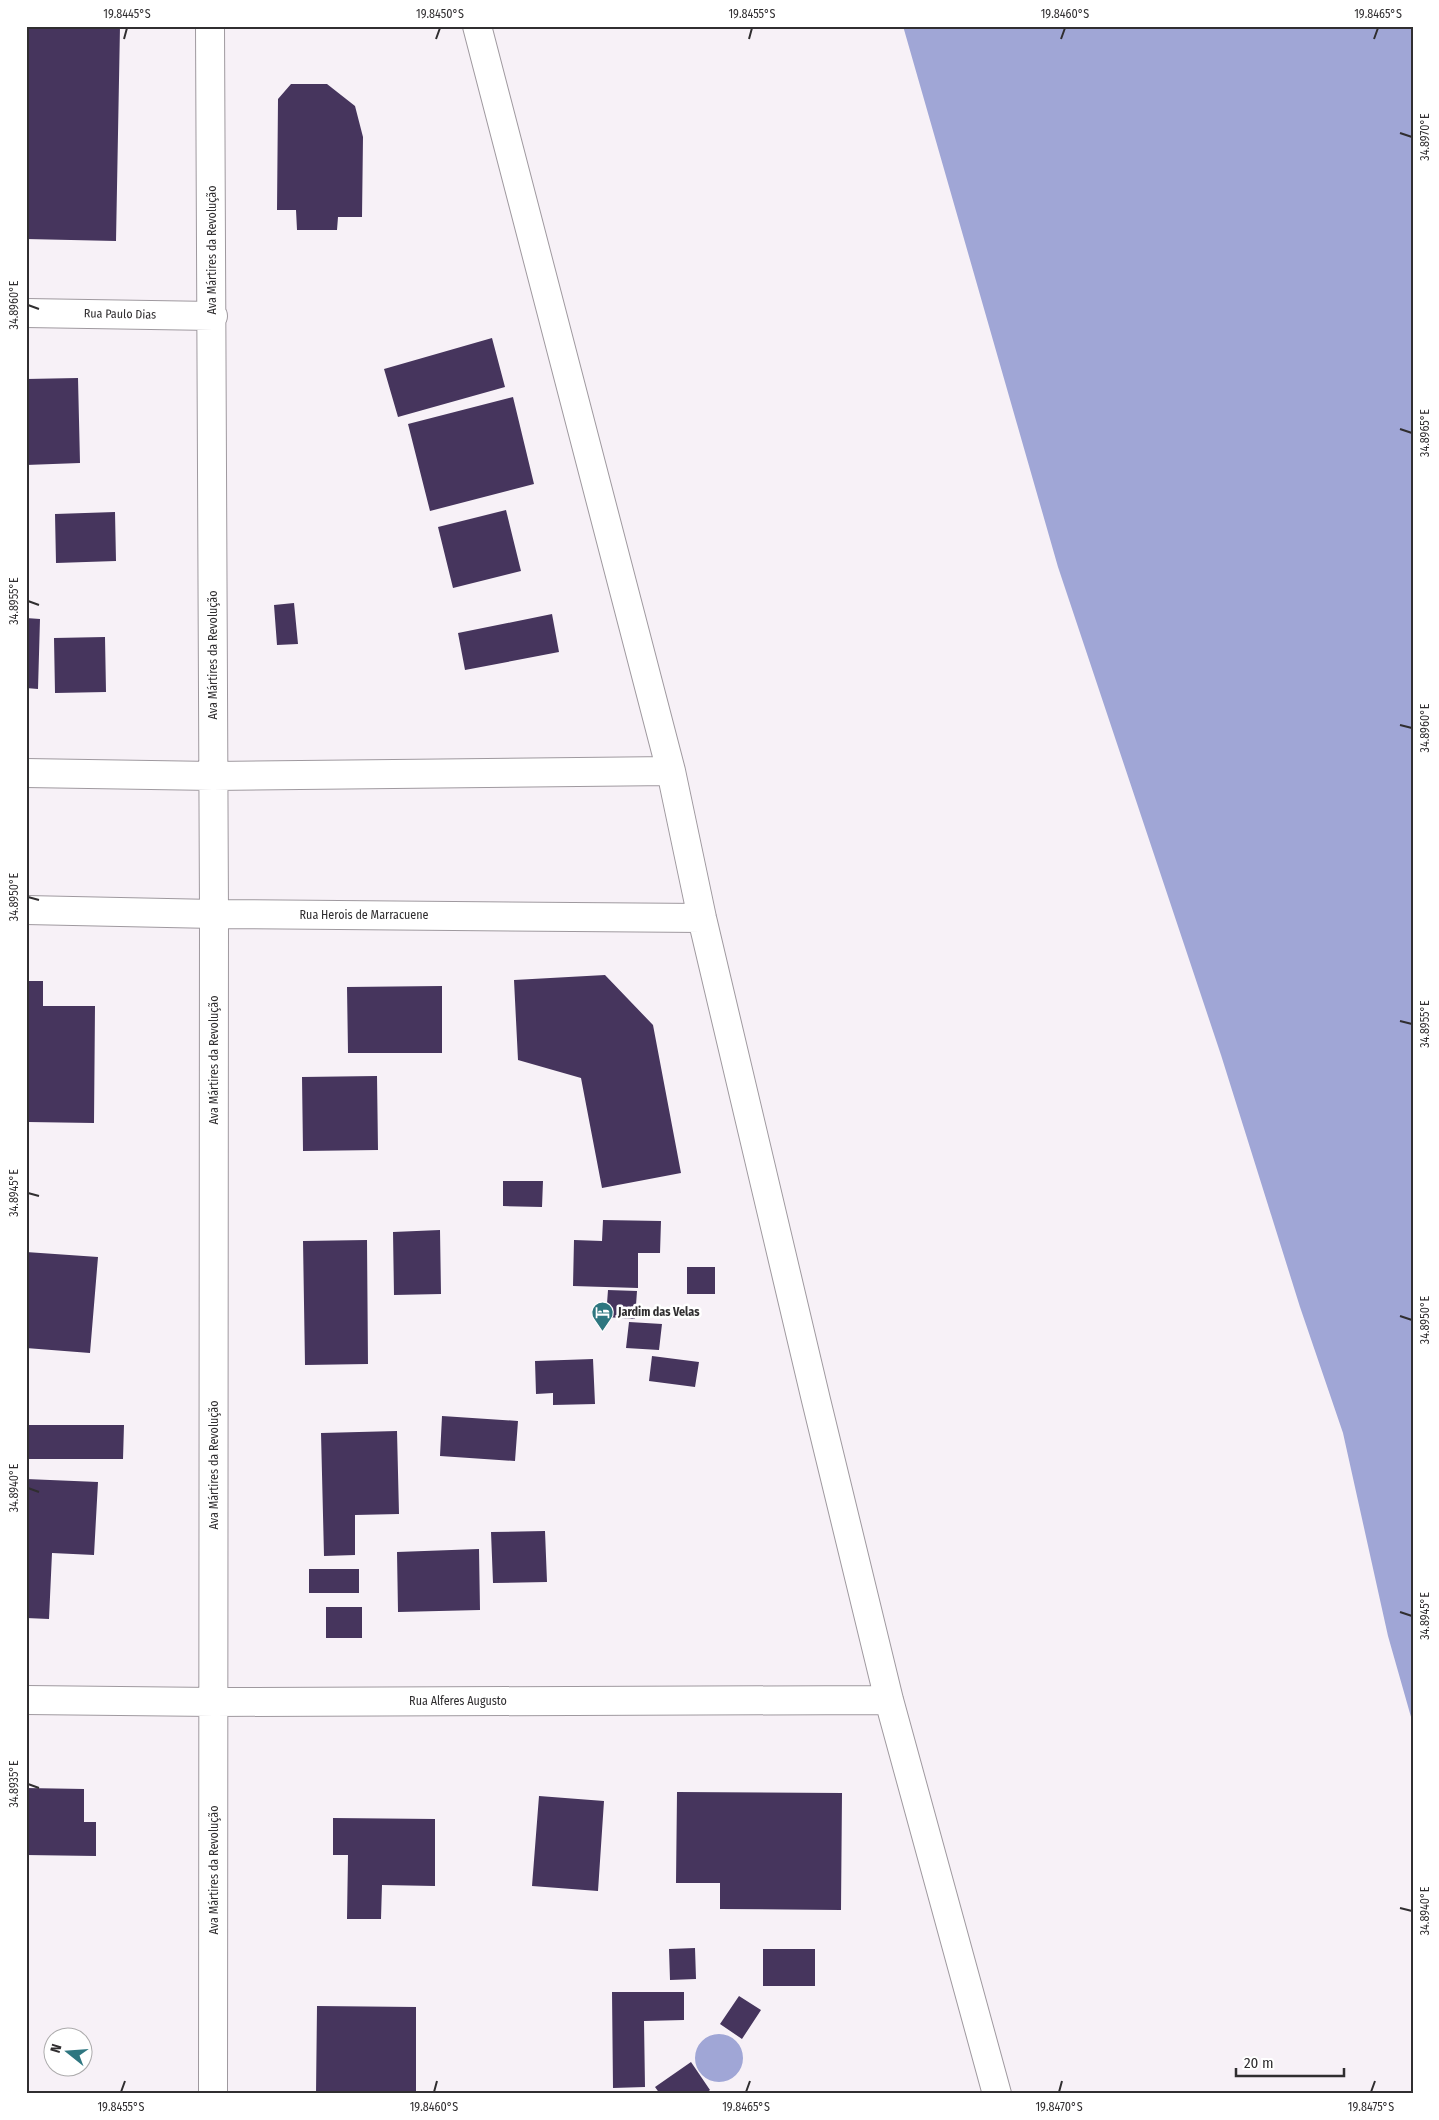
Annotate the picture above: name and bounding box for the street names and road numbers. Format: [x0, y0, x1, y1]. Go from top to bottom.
street label: Ava Mártires da Revolução [205, 185, 219, 315]
street label: Rua Paulo Dias [84, 306, 156, 322]
street label: Ava Mártires da Revolução [206, 590, 220, 720]
street label: Rua Herois de Marracuene [300, 908, 428, 922]
street label: Ava Mártires da Revolução [207, 995, 221, 1125]
street label: Ava Mártires da Revolução [207, 1400, 221, 1530]
street label: Rua Alferes Augusto [409, 1694, 507, 1708]
street label: Ava Mártires da Revolução [207, 1805, 221, 1935]

